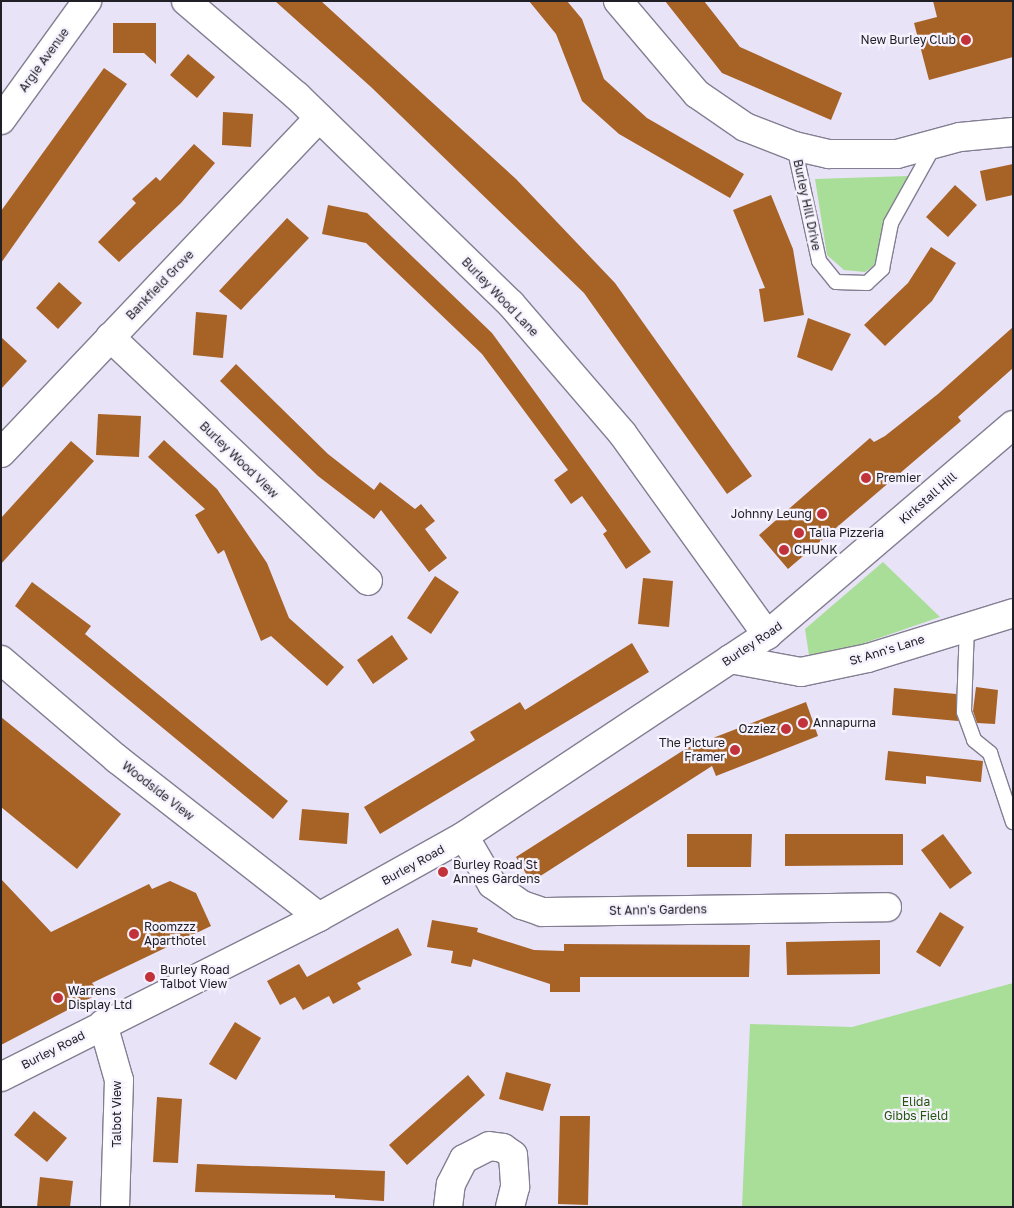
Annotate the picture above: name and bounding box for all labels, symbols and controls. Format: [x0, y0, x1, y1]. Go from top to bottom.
street label: Argie Avenue [16, 25, 72, 95]
place label: New Burley Club [861, 33, 956, 47]
marker: New Burley Club [960, 34, 972, 46]
street label: Burley Hill Drive [790, 158, 824, 252]
street label: Bankfield Grove [123, 247, 197, 323]
street label: Burley Wood Lane [459, 255, 541, 339]
street label: Burley Wood View [197, 419, 281, 501]
street label: Kirkstall Hill [896, 469, 960, 527]
place label: Premier [876, 471, 921, 485]
marker: Premier [860, 472, 872, 484]
place label: Johnny Leung [731, 507, 812, 521]
marker: Johnny Leung [816, 508, 828, 520]
place label: Talia Pizzeria [809, 526, 884, 540]
marker: Talia Pizzeria [793, 527, 805, 539]
place label: CHUNK [794, 543, 837, 557]
marker: CHUNK [778, 544, 790, 556]
street label: Burley Road [719, 619, 785, 669]
street label: St Ann's Lane [848, 632, 926, 668]
place label: Annapurna [813, 716, 876, 730]
marker: Annapurna [797, 717, 809, 729]
place label: Ozziez [739, 722, 776, 736]
marker: Ozziez [780, 723, 792, 735]
place label: The Picture Framer [659, 736, 725, 764]
marker: The Picture Framer [729, 744, 741, 756]
street label: Woodside View [119, 758, 197, 824]
street label: Burley Road [379, 842, 447, 888]
place label: Burley Road St Annes Gardens [453, 858, 540, 886]
marker: Burley Road St Annes Gardens [437, 866, 449, 878]
street label: St Ann's Gardens [609, 902, 707, 918]
place label: Roomzzz Aparthotel [144, 920, 206, 948]
marker: Roomzzz Aparthotel [128, 928, 140, 940]
place label: Burley Road Talbot View [160, 963, 230, 991]
marker: Burley Road Talbot View [144, 971, 156, 983]
place label: Warrens Display Ltd [68, 984, 132, 1012]
marker: Warrens Display Ltd [52, 992, 64, 1004]
street label: Burley Road [19, 1028, 87, 1072]
street label: Talbot View [110, 1080, 124, 1148]
park label: Elida Gibbs Field [884, 1095, 948, 1123]

